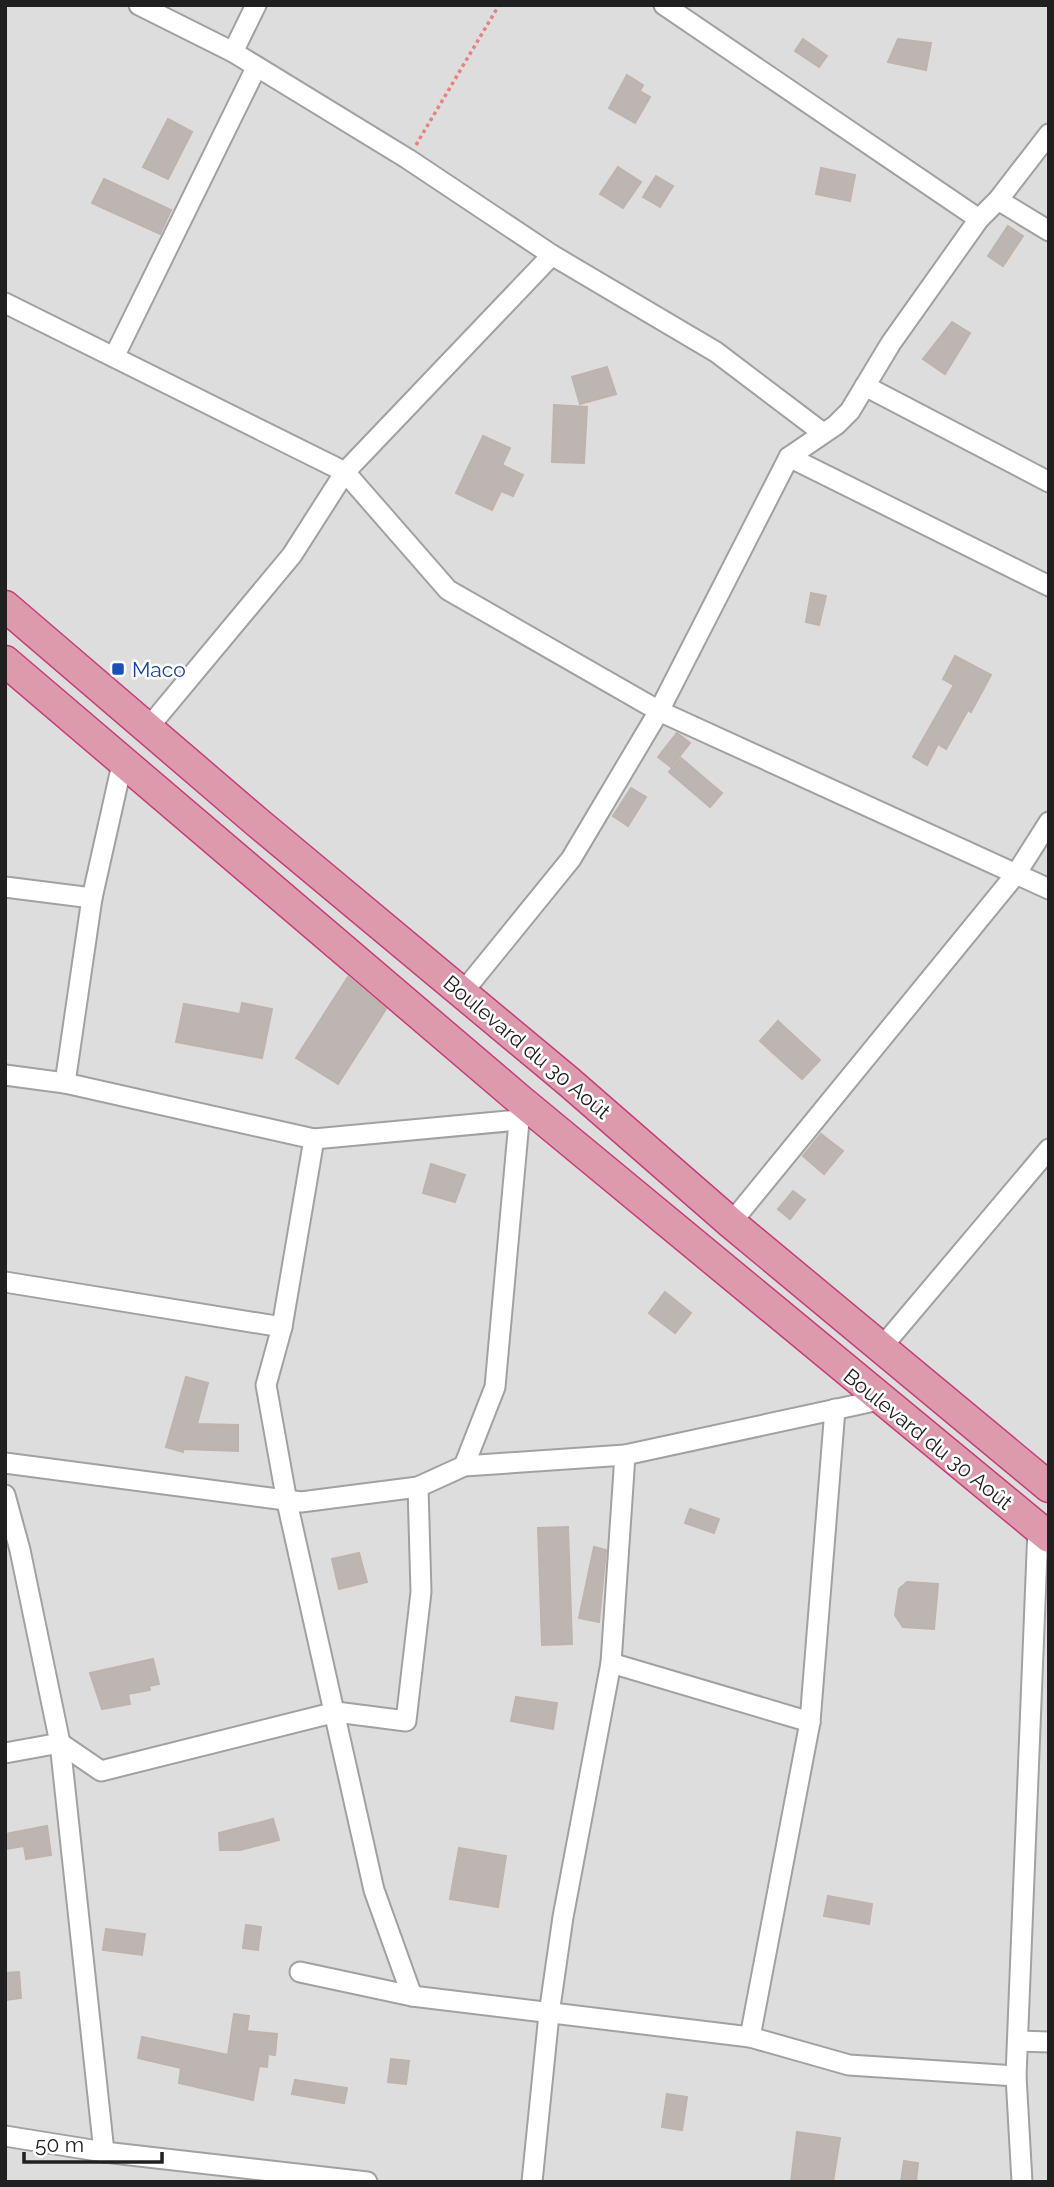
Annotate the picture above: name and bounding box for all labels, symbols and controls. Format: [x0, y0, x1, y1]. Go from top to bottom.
place label: Maco [132, 657, 186, 682]
marker: Maco [110, 661, 126, 677]
street label: Boulevard du 30 Août [438, 970, 616, 1124]
street label: Boulevard du 30 Août [838, 1363, 1018, 1515]
scale bar [24, 2120, 163, 2164]
text: 50 m [35, 2132, 84, 2157]

